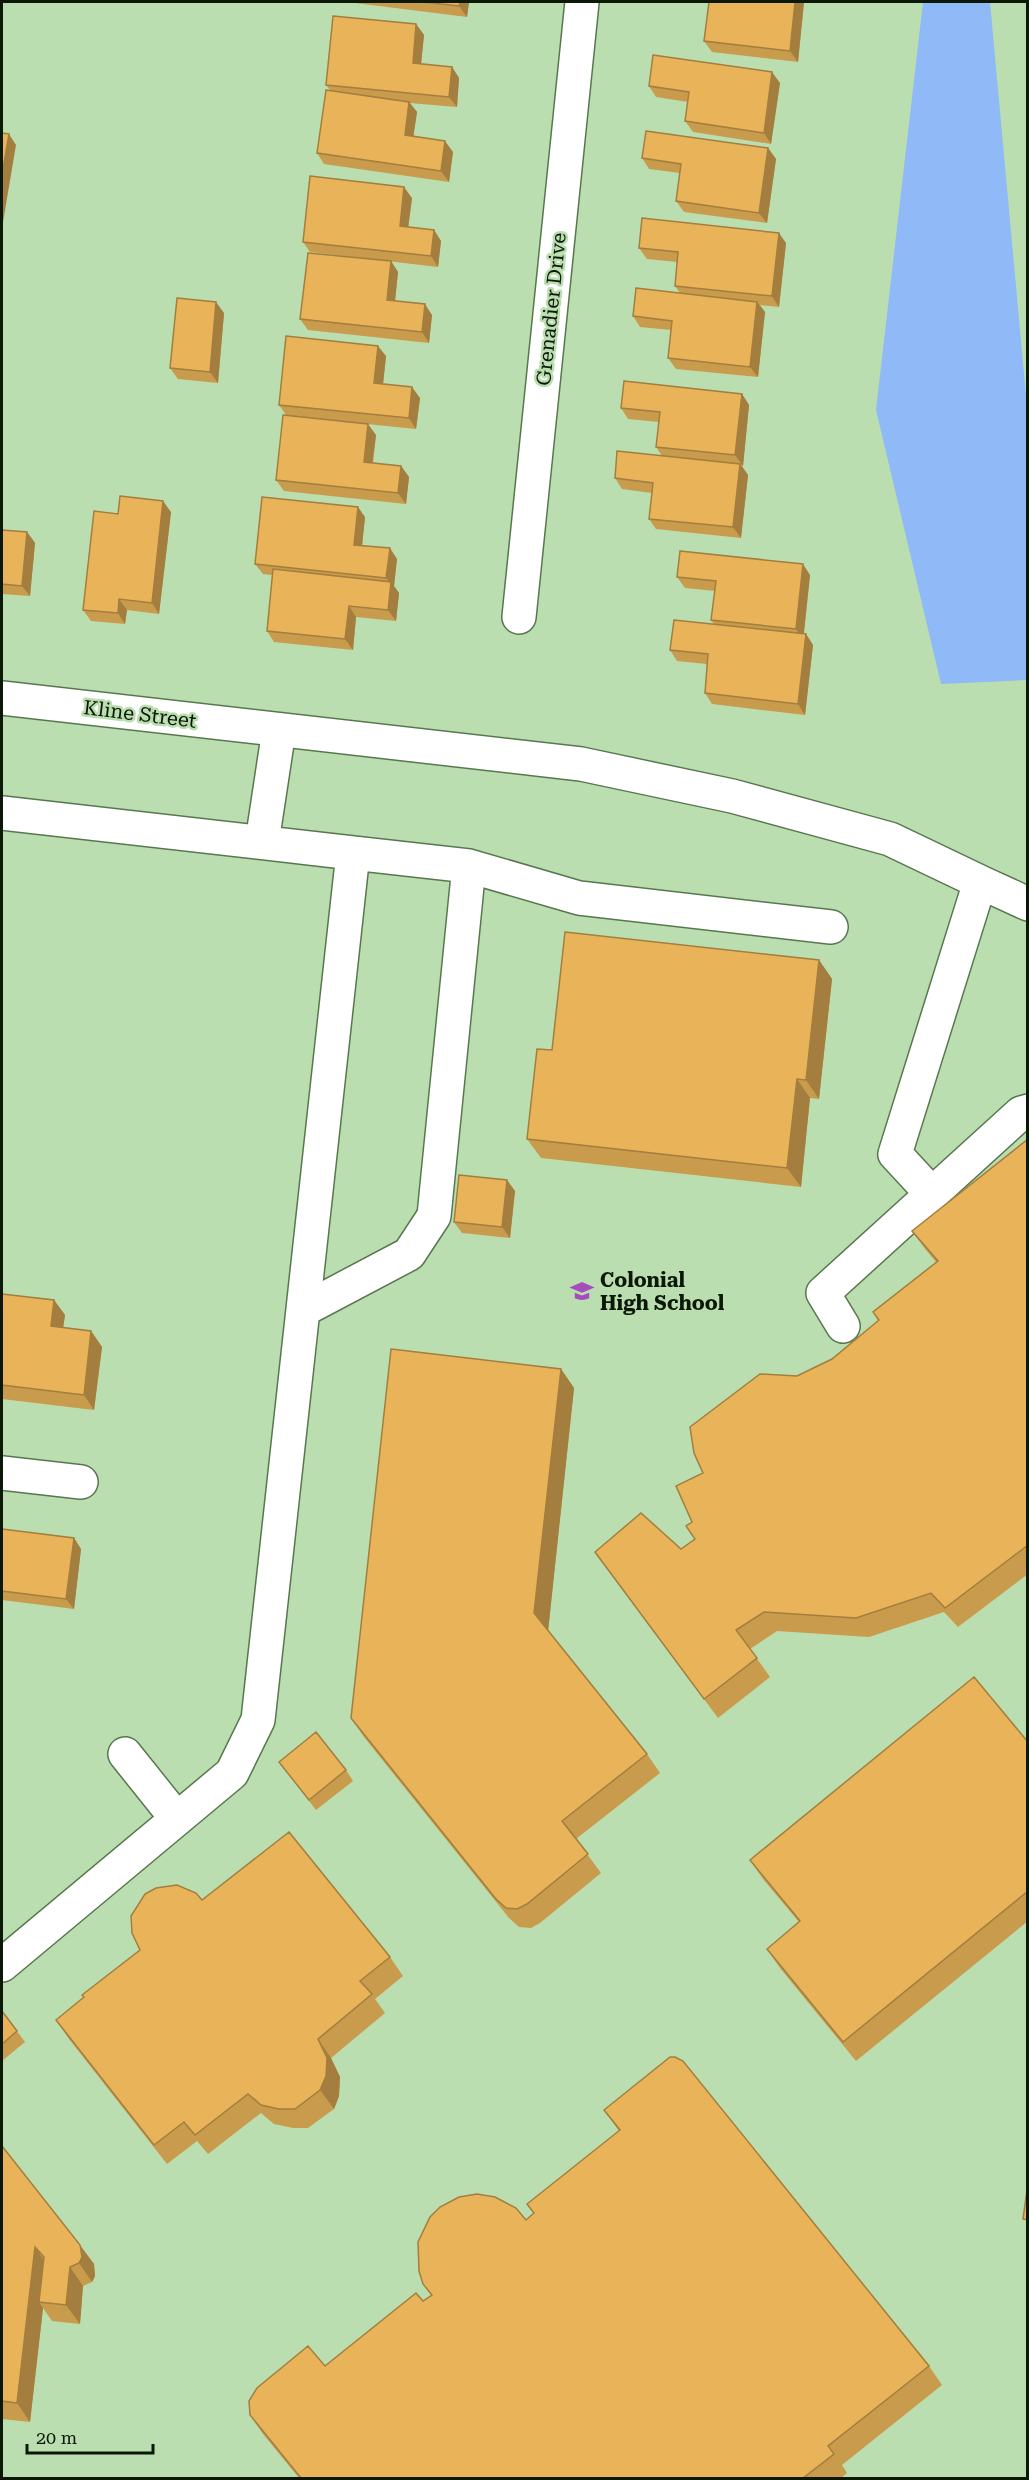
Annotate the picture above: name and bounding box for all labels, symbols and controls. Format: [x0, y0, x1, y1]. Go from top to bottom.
street label: Grenadier Drive [531, 231, 571, 387]
street label: Kline Street [82, 695, 198, 733]
place label: Colonial High School [600, 1268, 725, 1315]
school or university icon: Colonial High School [569, 1278, 595, 1304]
scale bar [27, 2417, 153, 2455]
text: 20 m [36, 2427, 77, 2448]

